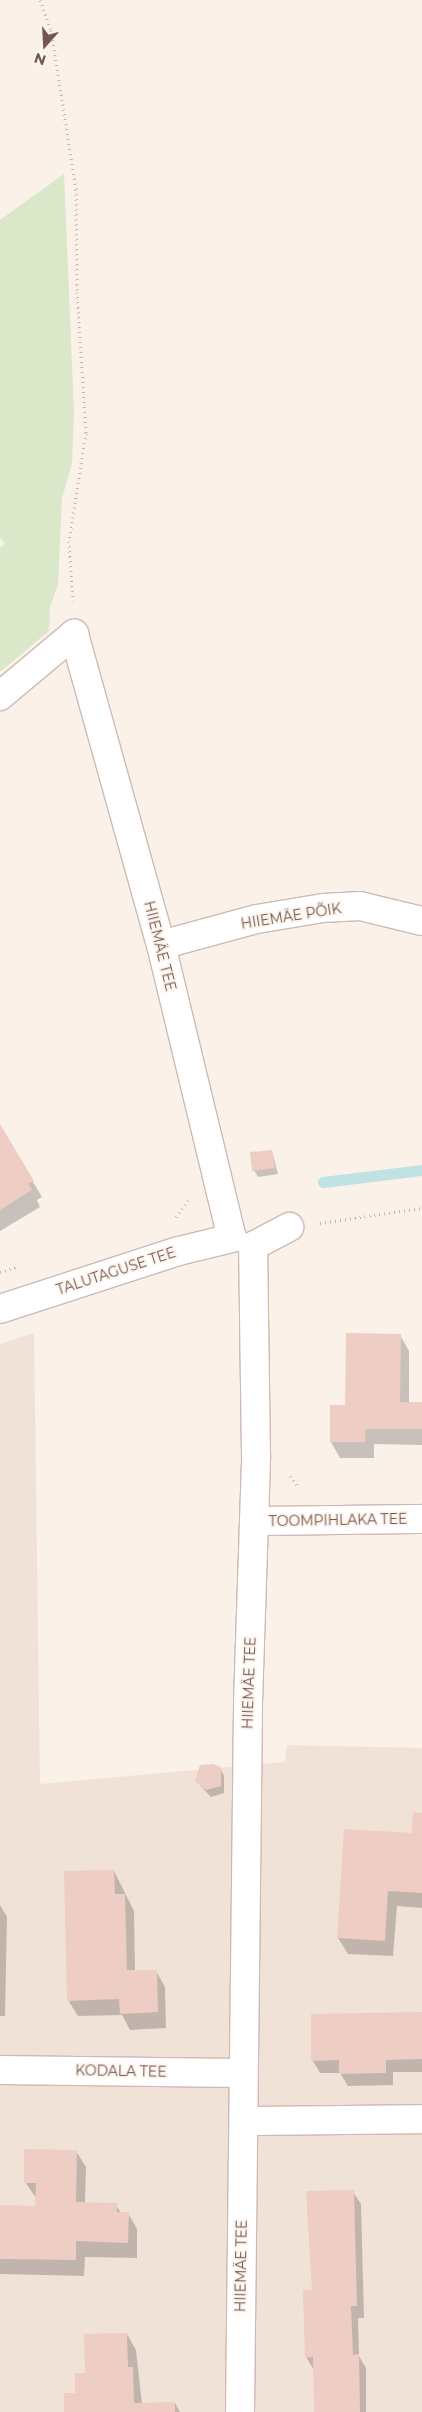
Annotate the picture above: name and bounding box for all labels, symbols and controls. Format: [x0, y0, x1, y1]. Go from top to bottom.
north arrow [20, 20, 70, 70]
text: N [32, 49, 48, 70]
street label: HIIEMÄE TEE [141, 899, 179, 993]
street label: HIIEMÄE PÕIK [239, 900, 343, 932]
street label: TALUTAGUSE TEE [54, 1244, 178, 1298]
street label: TOOMPIHLAKA TEE [269, 1510, 407, 1530]
street label: HIIEMÄE TEE [239, 1637, 259, 1729]
street label: KODALA TEE [75, 2062, 167, 2080]
street label: HIIEMÄE TEE [232, 2220, 250, 2312]

